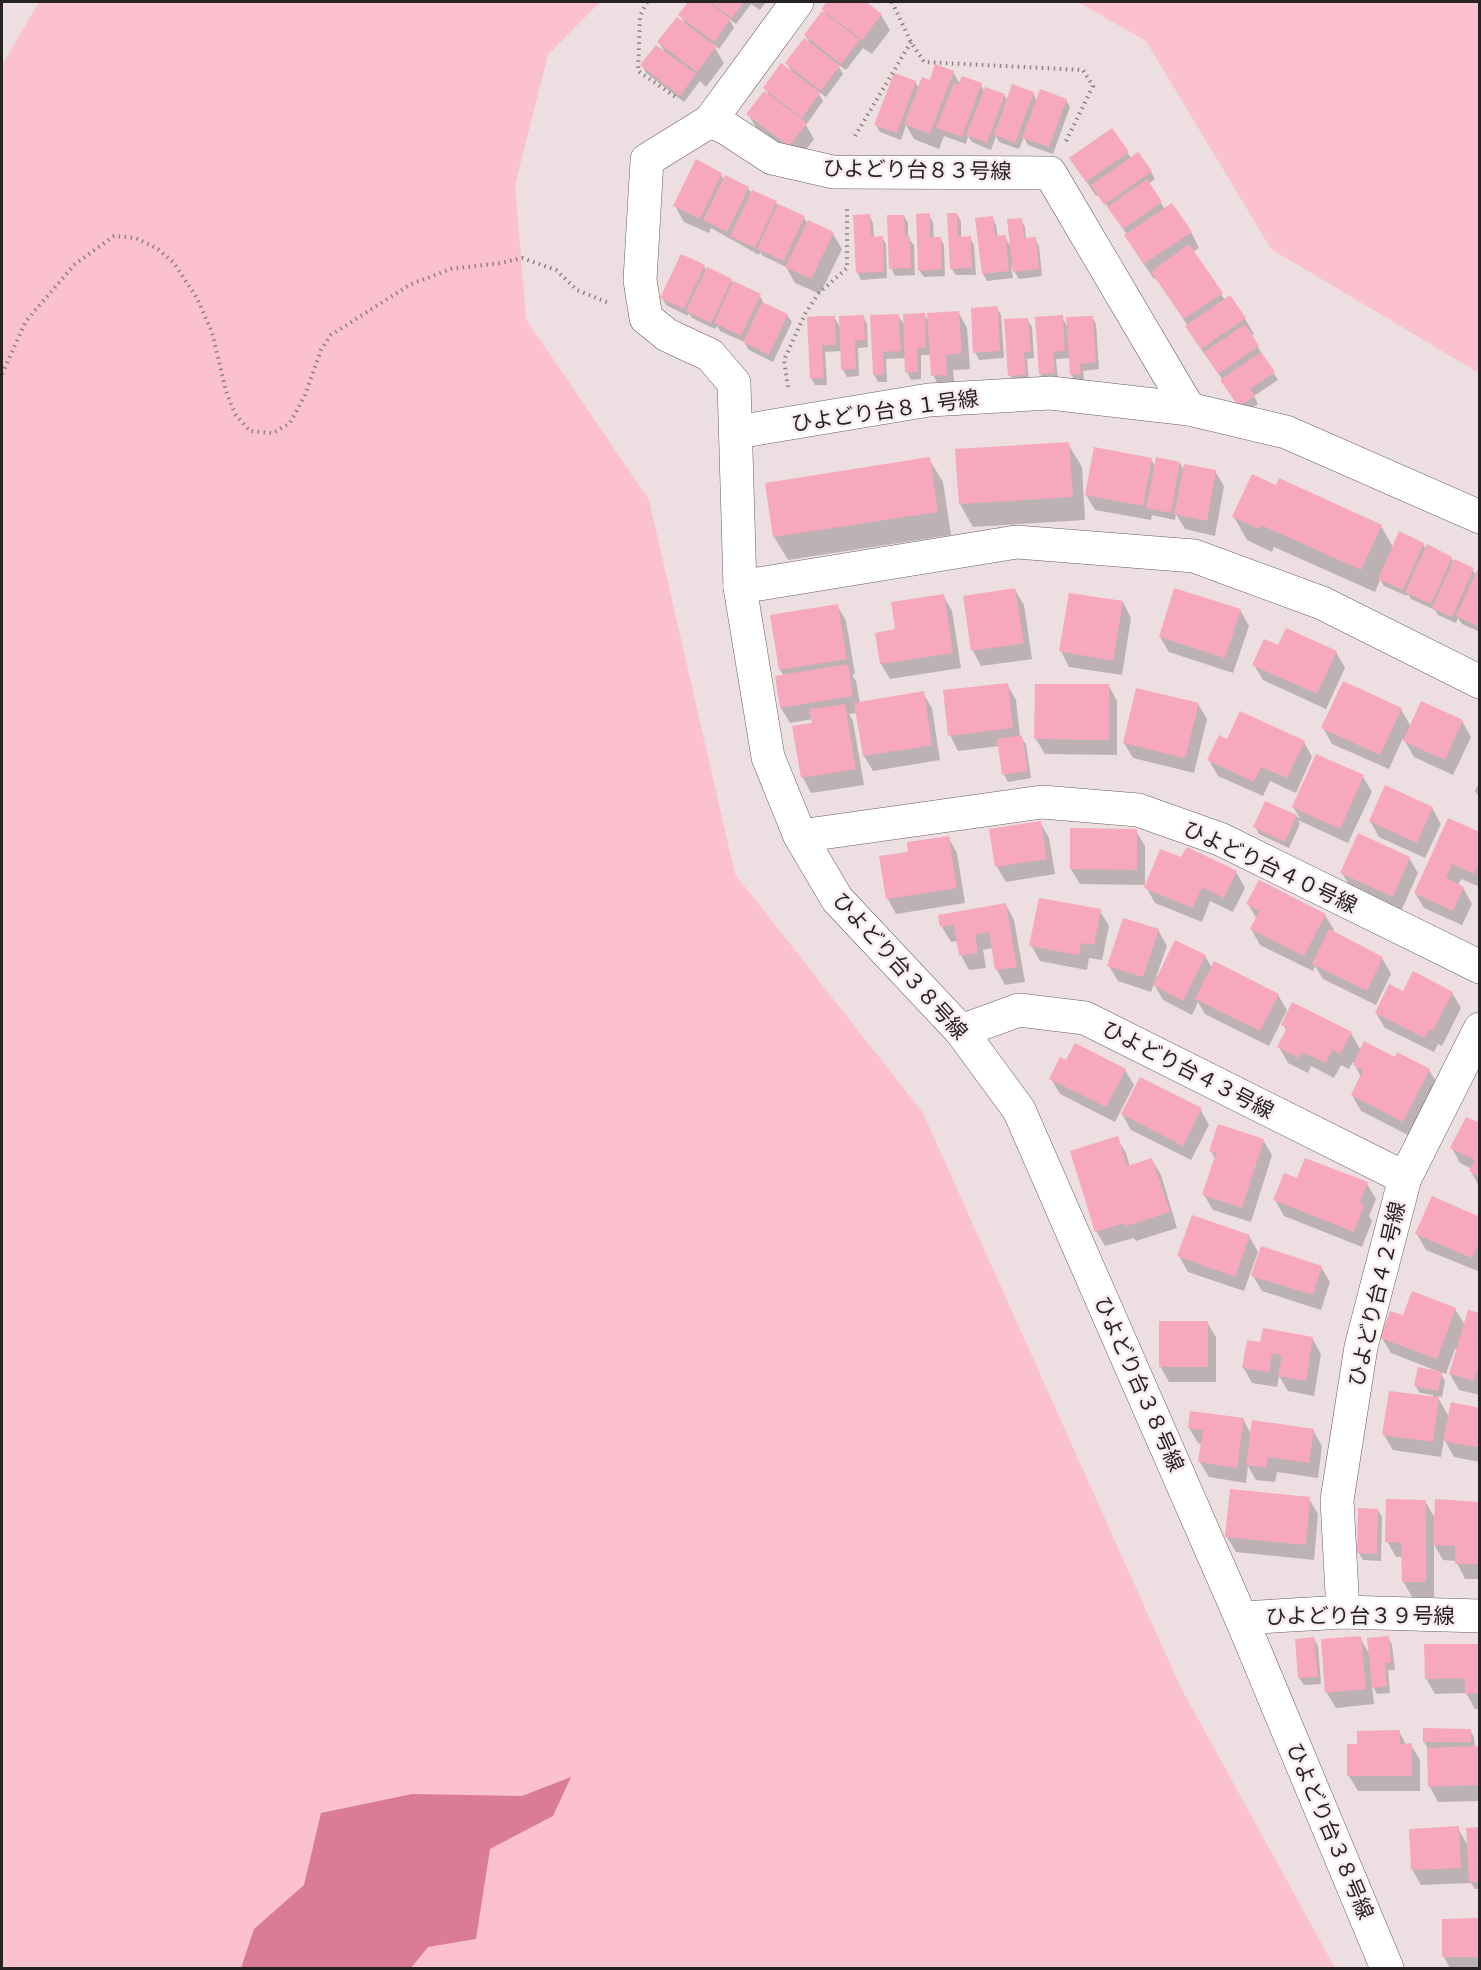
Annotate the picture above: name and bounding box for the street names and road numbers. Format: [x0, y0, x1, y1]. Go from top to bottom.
street label: ひよどり台８３号線 [822, 154, 1012, 185]
street label: ひよどり台８１号線 [789, 384, 980, 437]
street label: ひよどり台４０号線 [1179, 814, 1362, 919]
street label: ひよどり台３８号線 [827, 886, 974, 1045]
street label: ひよどり台４３号線 [1098, 1015, 1279, 1124]
street label: ひよどり台４２号線 [1342, 1199, 1411, 1389]
street label: ひよどり台３８号線 [1089, 1292, 1190, 1476]
street label: ひよどり台３９号線 [1266, 1602, 1455, 1629]
street label: ひよどり台３８号線 [1281, 1739, 1380, 1923]

